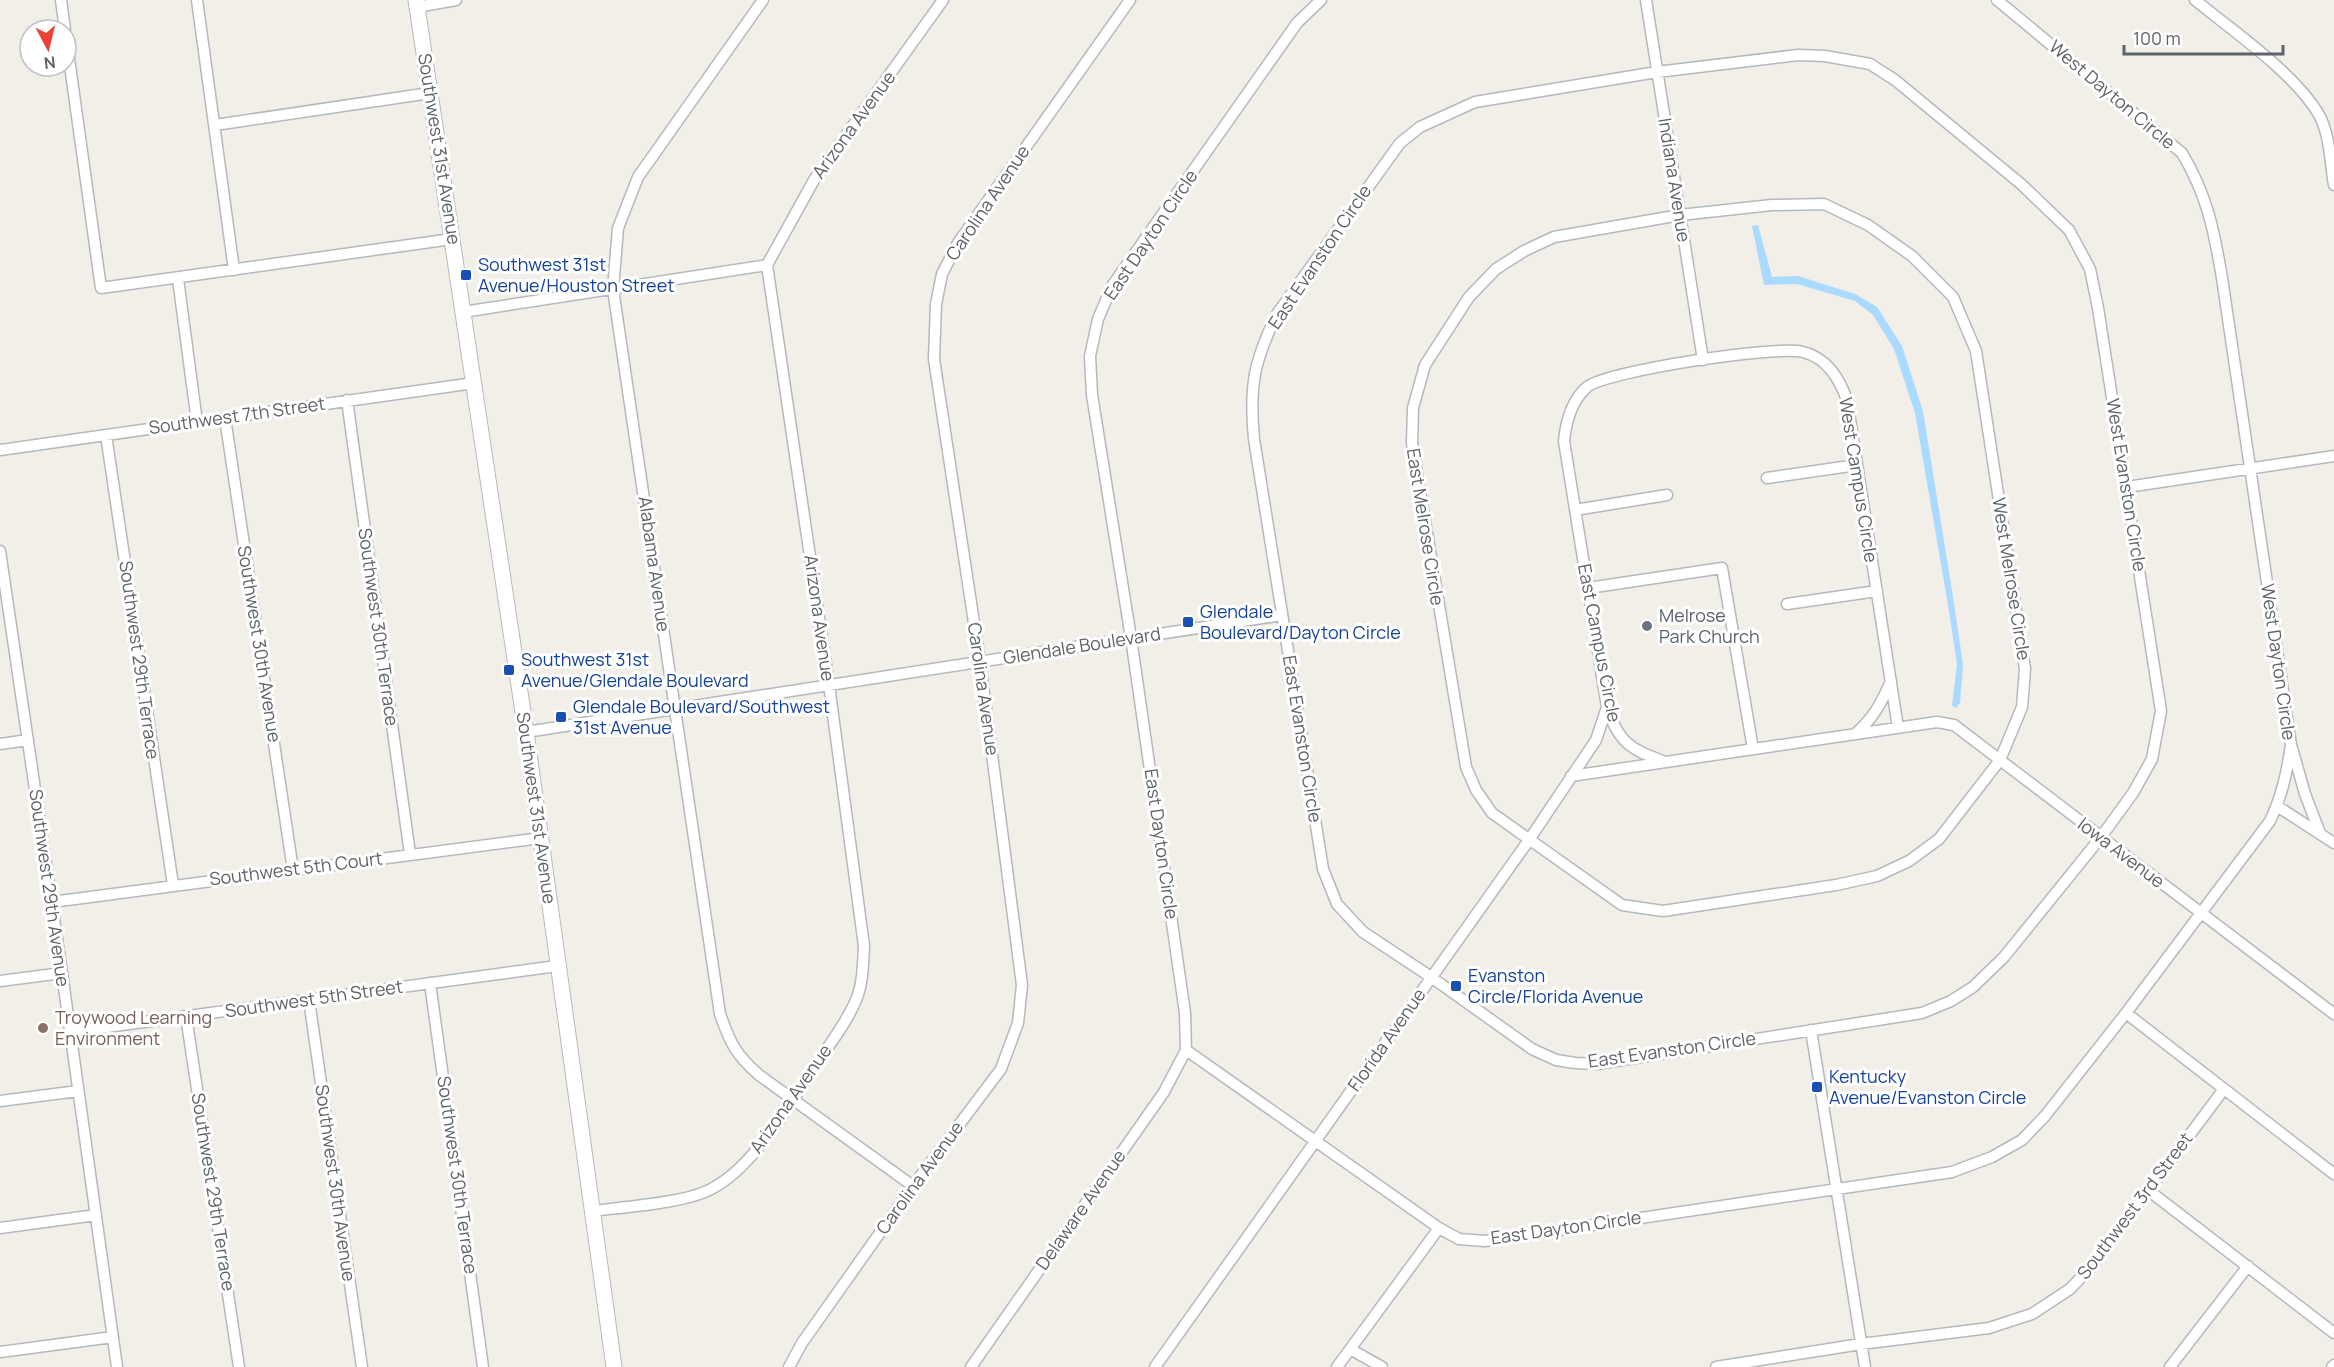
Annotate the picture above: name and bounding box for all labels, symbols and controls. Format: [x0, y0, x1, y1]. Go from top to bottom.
north arrow [18, 18, 78, 78]
scale bar [2124, 18, 2283, 56]
text: 100 m [2133, 26, 2181, 50]
street label: West Dayton Circle [2044, 34, 2181, 154]
text: N [43, 51, 57, 75]
street label: Southwest 31st Avenue [413, 51, 467, 246]
street label: Arizona Avenue [806, 66, 900, 183]
street label: Indiana Avenue [1653, 116, 1697, 244]
street label: Carolina Avenue [940, 140, 1035, 265]
street label: East Dayton Circle [1098, 165, 1203, 304]
street label: East Evanston Circle [1262, 180, 1376, 333]
place label: Southwest 31st Avenue/Houston Street [478, 252, 674, 297]
marker: Southwest 31st Avenue/Houston Street [459, 268, 473, 282]
street label: Southwest 7th Street [147, 391, 327, 439]
street label: West Campus Circle [1834, 396, 1884, 564]
street label: West Evanston Circle [2101, 396, 2153, 573]
street label: East Melrose Circle [1402, 447, 1450, 607]
street label: Alabama Avenue [634, 494, 676, 633]
street label: West Melrose Circle [1987, 496, 2037, 662]
street label: Southwest 30th Terrace [353, 526, 405, 727]
street label: Southwest 30th Avenue [233, 544, 287, 744]
street label: Arizona Avenue [799, 553, 841, 683]
street label: Southwest 29th Terrace [114, 559, 166, 761]
street label: East Campus Circle [1573, 562, 1627, 724]
street label: West Dayton Circle [2256, 582, 2302, 742]
place label: Glendale Boulevard/Dayton Circle [1200, 599, 1401, 644]
place label: Melrose Park Church [1659, 603, 1760, 648]
marker: Glendale Boulevard/Dayton Circle [1181, 615, 1195, 629]
marker: Melrose Park Church [1640, 619, 1654, 633]
street label: Carolina Avenue [963, 621, 1005, 757]
street label: Glendale Boulevard [1001, 621, 1162, 669]
place label: Southwest 31st Avenue/Glendale Boulevard [521, 647, 749, 692]
street label: East Evanston Circle [1278, 653, 1328, 824]
marker: Southwest 31st Avenue/Glendale Boulevard [502, 663, 516, 677]
place label: Glendale Boulevard/Southwest 31st Avenue [573, 694, 830, 739]
street label: Southwest 31st Avenue [512, 710, 562, 905]
marker: Glendale Boulevard/Southwest 31st Avenue [554, 710, 568, 724]
street label: East Dayton Circle [1140, 767, 1184, 921]
street label: Southwest 29th Avenue [24, 788, 76, 988]
street label: Iowa Avenue [2073, 812, 2170, 893]
street label: Southwest 5th Court [208, 845, 384, 891]
place label: Evanston Circle/Florida Avenue [1468, 963, 1643, 1008]
street label: Southwest 5th Street [223, 974, 404, 1022]
marker: Evanston Circle/Florida Avenue [1449, 979, 1463, 993]
street label: Florida Avenue [1342, 983, 1431, 1096]
place label: Troywood Learning Environment [55, 1005, 212, 1050]
marker: Troywood Learning Environment [36, 1021, 50, 1035]
street label: East Evanston Circle [1586, 1025, 1757, 1073]
street label: Arizona Avenue [744, 1039, 837, 1158]
place label: Kentucky Avenue/Evanston Circle [1829, 1064, 2026, 1109]
street label: Southwest 30th Terrace [432, 1074, 484, 1275]
marker: Kentucky Avenue/Evanston Circle [1810, 1080, 1824, 1094]
street label: Southwest 30th Avenue [310, 1083, 362, 1283]
street label: Southwest 29th Terrace [186, 1091, 241, 1293]
street label: Carolina Avenue [870, 1116, 968, 1239]
street label: Southwest 3rd Street [2071, 1127, 2197, 1284]
street label: Delaware Avenue [1030, 1144, 1131, 1274]
street label: East Dayton Circle [1489, 1205, 1643, 1249]

